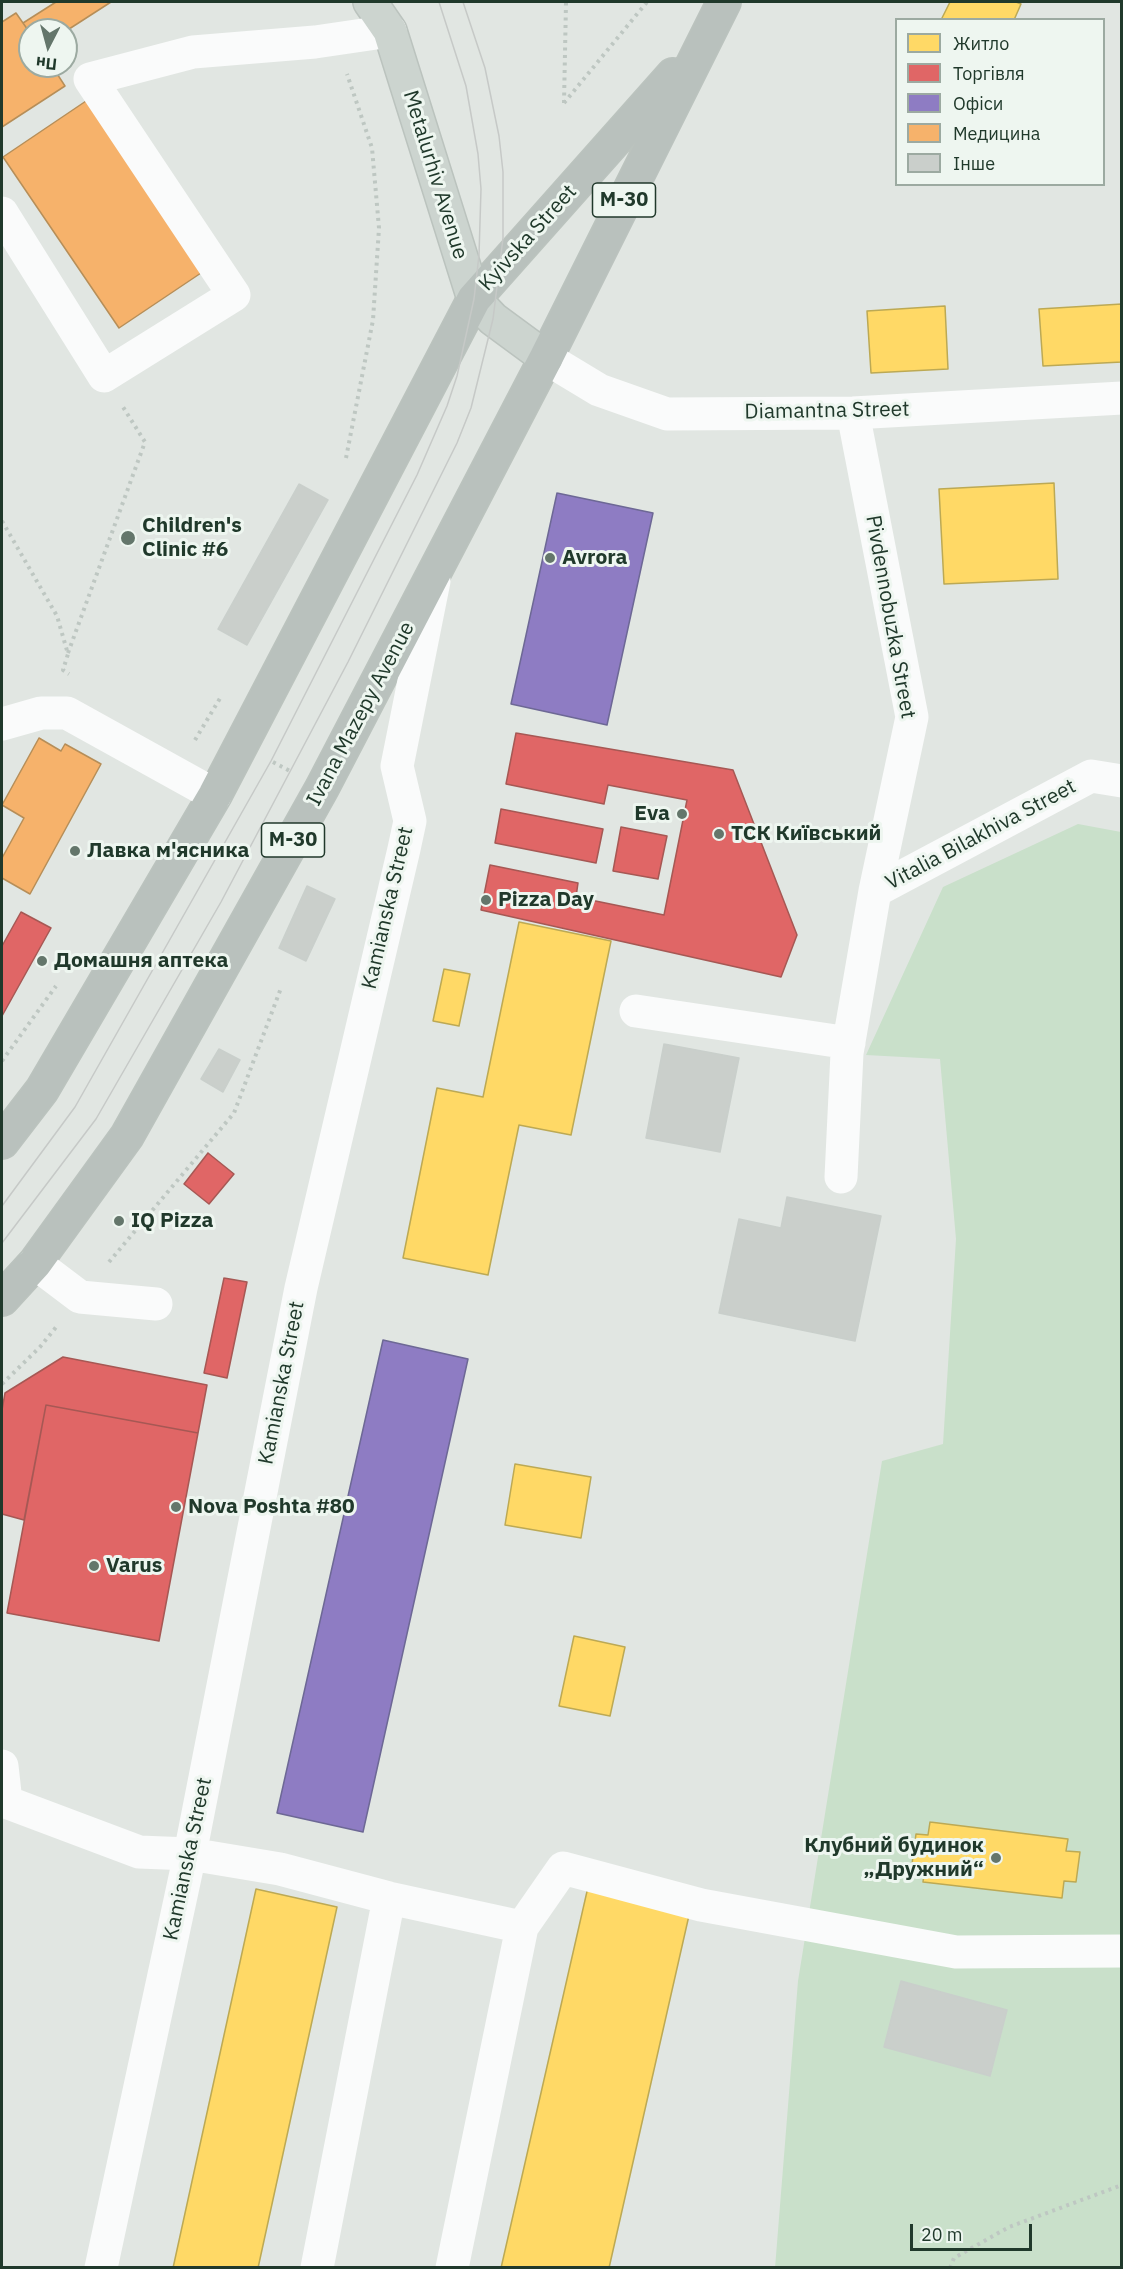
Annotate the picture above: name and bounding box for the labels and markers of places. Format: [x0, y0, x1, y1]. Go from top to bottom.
place label: Children's Clinic #6 [142, 513, 242, 563]
marker: Children's Clinic #6 [119, 529, 137, 547]
place label: Avrora [562, 545, 627, 571]
marker: Avrora [543, 551, 557, 565]
place label: Eva [634, 801, 670, 827]
marker: Eva [675, 807, 689, 821]
place label: ТСК Київський [731, 821, 881, 847]
marker: ТСК Київський [712, 827, 726, 841]
place label: Лавка м'ясника [87, 838, 249, 864]
marker: Лавка м'ясника [68, 844, 82, 858]
place label: Pizza Day [498, 887, 594, 913]
marker: Pizza Day [479, 893, 493, 907]
place label: Домашня аптека [54, 948, 228, 974]
marker: Домашня аптека [35, 954, 49, 968]
place label: IQ Pizza [131, 1208, 214, 1234]
marker: IQ Pizza [112, 1214, 126, 1228]
place label: Nova Poshta #80 [188, 1494, 355, 1520]
marker: Nova Poshta #80 [169, 1500, 183, 1514]
place label: Varus [106, 1553, 162, 1579]
marker: Varus [87, 1559, 101, 1573]
place label: Клубний будинок „Дружний“ [804, 1833, 984, 1883]
marker: Клубний будинок „Дружний“ [989, 1851, 1003, 1865]

